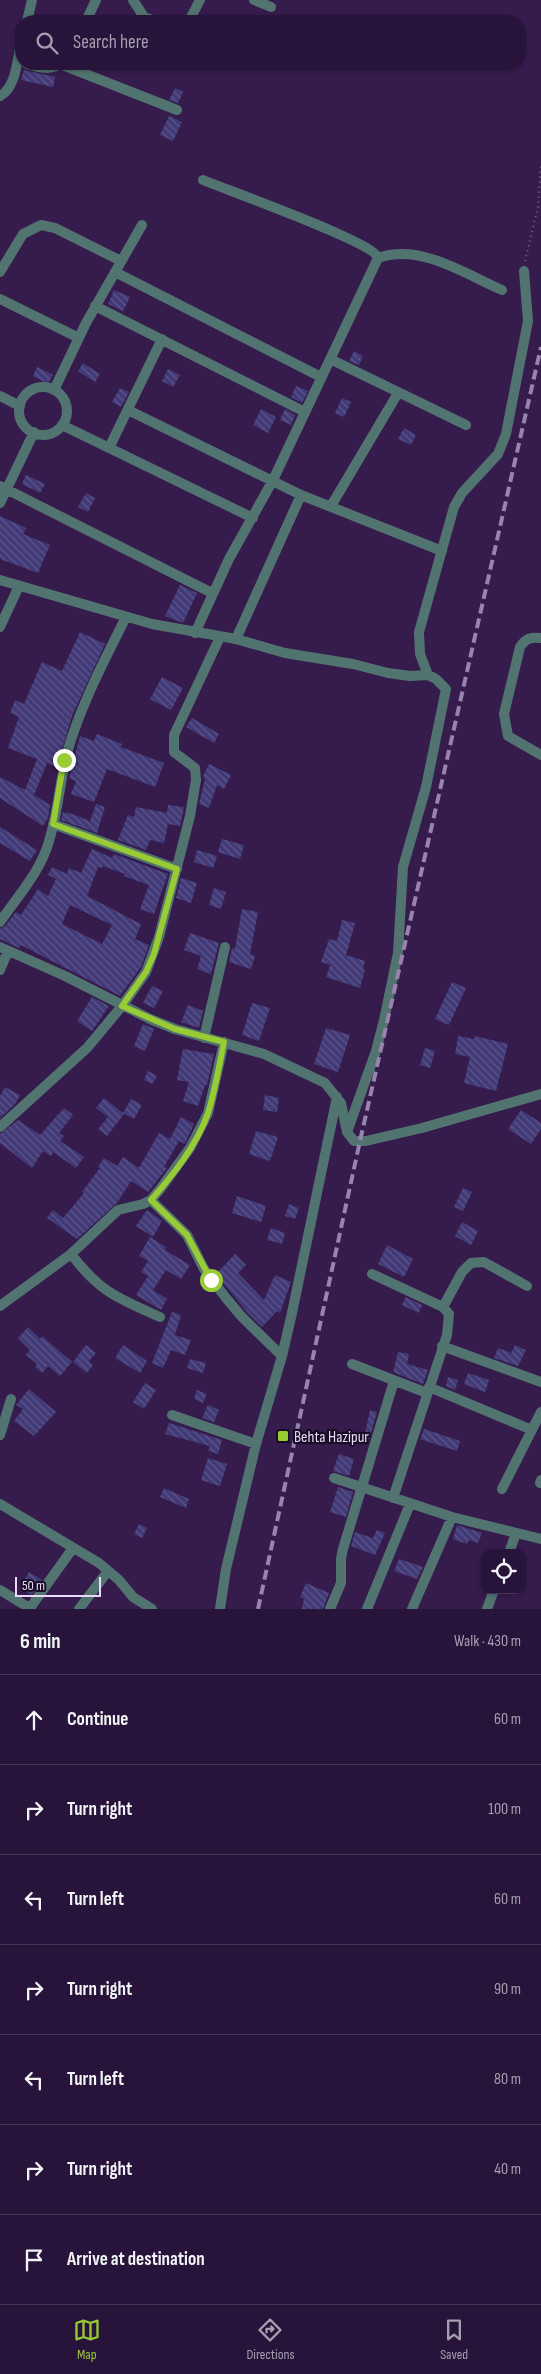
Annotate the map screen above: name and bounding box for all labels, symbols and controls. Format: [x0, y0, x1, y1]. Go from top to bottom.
search box [15, 15, 526, 70]
icon: search [33, 29, 61, 57]
text: Search here [73, 31, 149, 54]
route end [53, 749, 76, 772]
route start [200, 1269, 223, 1292]
place label: Behta Hazipur [294, 1428, 369, 1447]
marker: Behta Hazipur [276, 1429, 290, 1443]
map controls [481, 1549, 526, 1594]
button: locate [481, 1549, 526, 1594]
scale bar [15, 1574, 101, 1597]
text: 50 m [22, 1577, 45, 1594]
text: 6 min [20, 1629, 61, 1654]
text: Walk · 430 m [454, 1632, 521, 1651]
icon: ahead [20, 1706, 48, 1734]
text: Continue [67, 1708, 128, 1731]
text: 60 m [494, 1710, 521, 1729]
icon: right [20, 1796, 48, 1824]
text: Turn right [67, 1798, 132, 1821]
text: 100 m [488, 1800, 521, 1819]
icon: left [20, 1886, 48, 1914]
text: Turn left [67, 1888, 124, 1911]
text: 60 m [494, 1890, 521, 1909]
icon: right [20, 1976, 48, 2004]
text: Turn right [67, 1978, 132, 2001]
text: 90 m [494, 1980, 521, 1999]
icon: left [20, 2066, 48, 2094]
text: Turn left [67, 2068, 124, 2091]
text: 80 m [494, 2070, 521, 2089]
icon: right [20, 2156, 48, 2184]
text: Turn right [67, 2158, 132, 2181]
text: 40 m [494, 2160, 521, 2179]
icon: arrive [20, 2246, 48, 2274]
text: Arrive at destination [67, 2248, 205, 2271]
tab: Map [73, 2316, 101, 2363]
tab: Directions [246, 2316, 295, 2363]
tab: Saved [440, 2316, 468, 2363]

